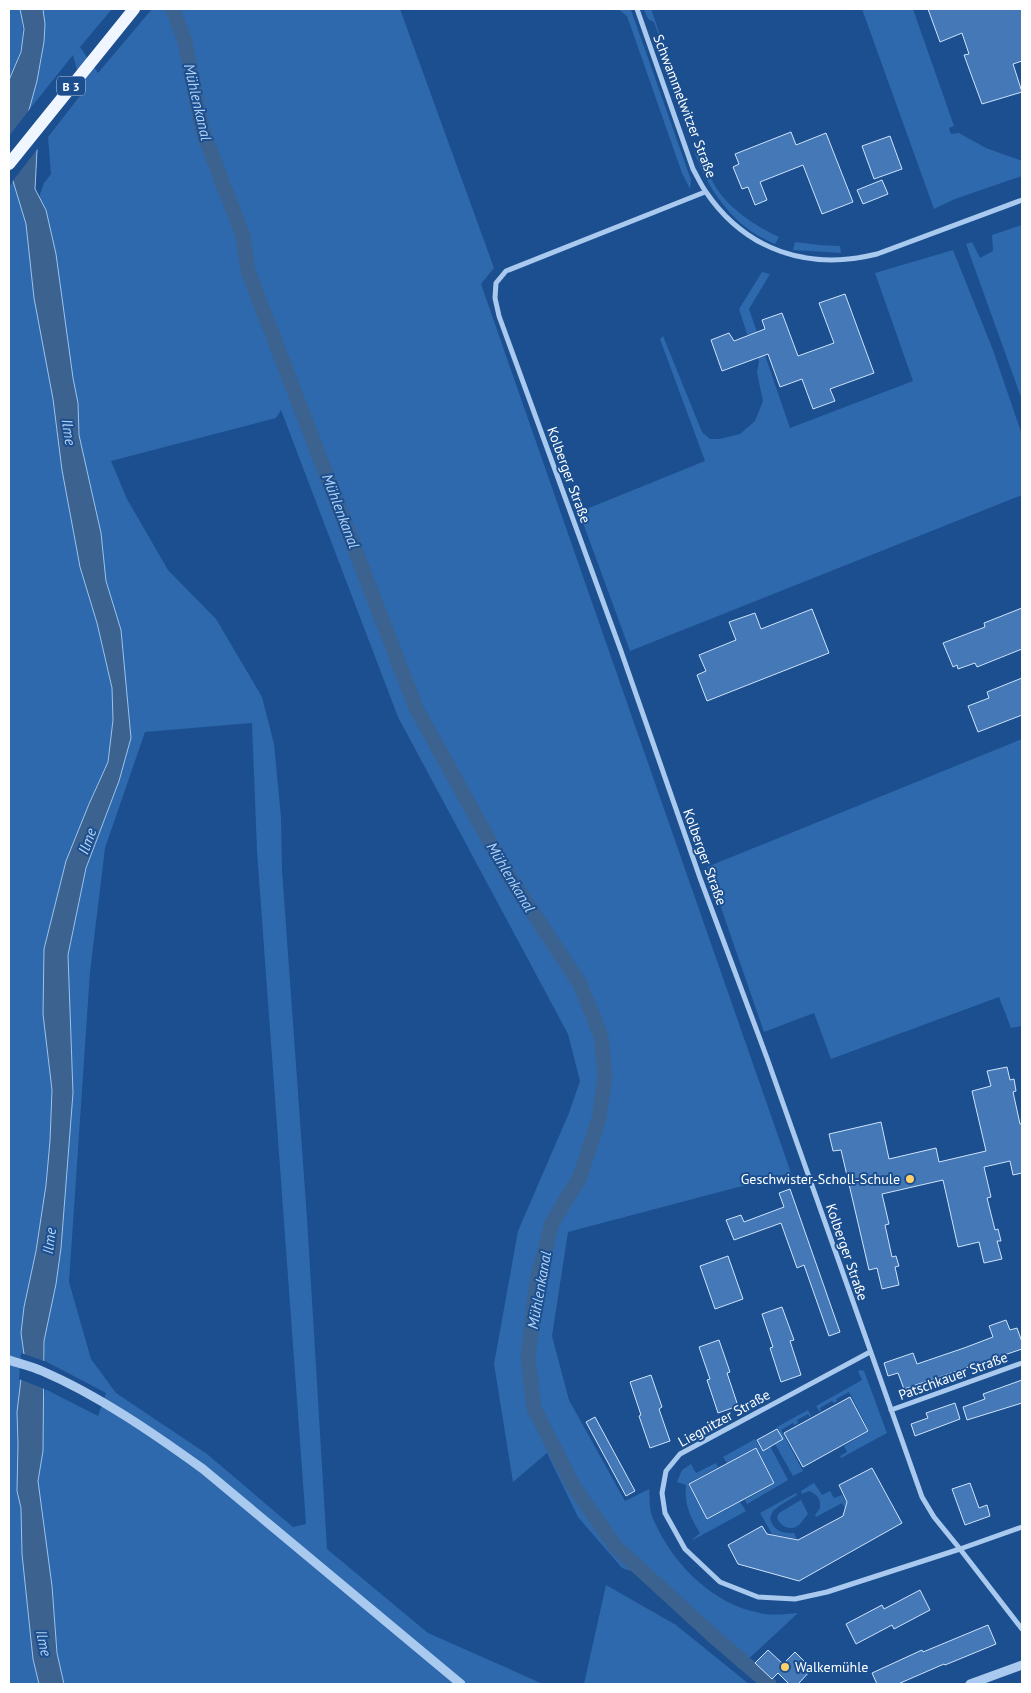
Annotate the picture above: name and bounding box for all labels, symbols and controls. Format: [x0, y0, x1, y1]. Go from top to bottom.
street label: Schwammelwitzer Straße [649, 32, 721, 180]
water label: Mühlenkanal [180, 62, 216, 142]
road number: B 3 [57, 76, 85, 95]
water label: Ilme [58, 417, 80, 447]
street label: Kolberger Straße [543, 424, 595, 526]
water label: Mühlenkanal [318, 471, 364, 551]
street label: Kolberger Straße [679, 806, 731, 908]
water label: Ilme [74, 825, 100, 857]
water label: Mühlenkanal [483, 838, 539, 916]
place label: Geschwister-Scholl-Schule [741, 1170, 900, 1188]
marker: Geschwister-Scholl-Schule [904, 1173, 916, 1185]
street label: Kolberger Straße [822, 1201, 872, 1303]
water label: Ilme [38, 1227, 60, 1255]
water label: Mühlenkanal [523, 1250, 555, 1330]
street label: Patschkauer Straße [896, 1348, 1010, 1404]
street label: Liegnitzer Straße [675, 1385, 773, 1451]
water label: Ilme [32, 1628, 56, 1658]
place label: Walkemühle [795, 1658, 868, 1676]
marker: Walkemühle [779, 1661, 791, 1673]

